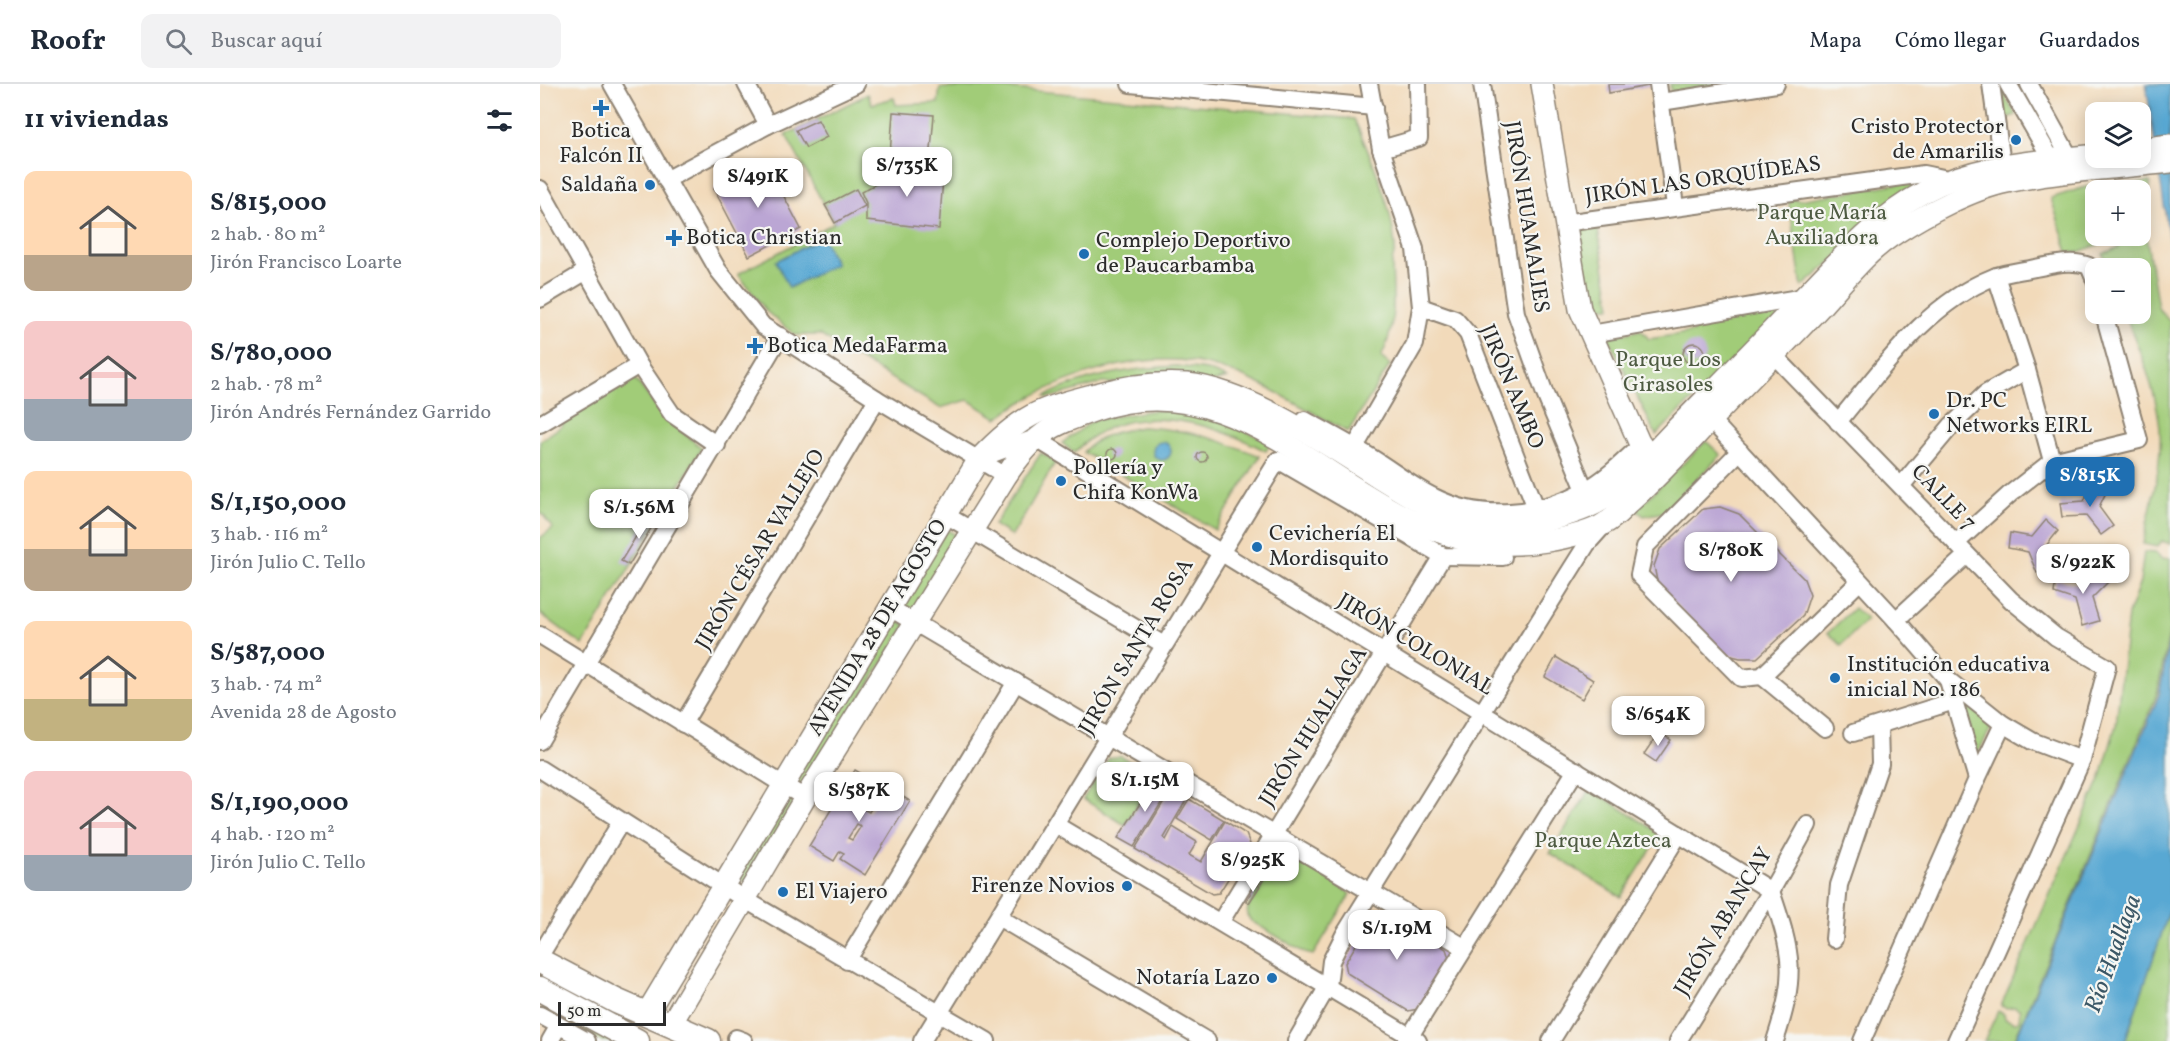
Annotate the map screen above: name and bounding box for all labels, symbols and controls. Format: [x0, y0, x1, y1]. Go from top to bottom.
search box [141, 14, 561, 68]
text: Roofr [30, 22, 105, 61]
icon: search [162, 25, 195, 58]
text: Buscar aquí [210, 26, 322, 57]
text: Mapa [1809, 27, 1862, 56]
text: Cómo llegar [1895, 27, 2006, 56]
text: Guardados [2039, 27, 2140, 56]
marker: Botica Falcón II [594, 101, 608, 115]
text: 11 viviendas [24, 102, 169, 138]
map controls [2085, 102, 2151, 324]
button: layers [2085, 102, 2151, 168]
icon: filters [483, 104, 516, 137]
place label: Cristo Protector de Amarilis [1851, 112, 2004, 168]
place label: Botica Falcón II [559, 116, 643, 172]
street label: JIRÓN HUAMALIES [1495, 119, 1557, 315]
marker: Cristo Protector de Amarilis [2009, 133, 2023, 147]
pin: S/735K [858, 147, 956, 198]
street label: JIRÓN LAS ORQUÍDEAS [1583, 149, 1823, 213]
text: S/735K [876, 152, 938, 180]
pin: S/491K [709, 158, 807, 209]
text: S/491K [727, 163, 789, 191]
place label: Saldaña [561, 170, 638, 201]
marker: Saldaña [643, 178, 657, 192]
button: + [2085, 180, 2151, 246]
text: S/815,000 [210, 185, 327, 221]
icon: home [72, 195, 144, 267]
park label: Parque María Auxiliadora [1757, 198, 1887, 254]
text: 2 hab. · 80 m² [210, 221, 325, 249]
place label: Botica Christian [686, 223, 842, 254]
place label: Complejo Deportivo de Paucarbamba [1096, 226, 1291, 282]
marker: Botica Christian [667, 231, 681, 245]
marker: Complejo Deportivo de Paucarbamba [1077, 247, 1091, 261]
text: Jirón Francisco Loarte [210, 249, 402, 277]
button: − [2085, 258, 2151, 324]
street label: JIRÓN AMBO [1471, 320, 1551, 454]
place label: Botica MedaFarma [767, 331, 948, 362]
text: S/780,000 [210, 335, 332, 371]
marker: Botica MedaFarma [748, 339, 762, 353]
icon: home [72, 345, 144, 417]
park label: Parque Los Girasoles [1615, 345, 1721, 401]
text: 2 hab. · 78 m² [210, 371, 322, 399]
place label: Dr. PC Networks EIRL [1946, 386, 2092, 442]
text: Jirón Andrés Fernández Garrido [210, 399, 491, 427]
marker: Dr. PC Networks EIRL [1927, 407, 1941, 421]
street label: JIRÓN CÉSAR VALLEJO [689, 444, 833, 656]
place label: Pollería y Chifa KonWa [1073, 453, 1199, 509]
pin: S/815K [2041, 457, 2139, 508]
street label: CALLE 7 [1903, 458, 1983, 538]
text: S/815K [2060, 462, 2120, 490]
marker: Pollería y Chifa KonWa [1054, 474, 1068, 488]
text: S/1,150,000 [210, 485, 346, 521]
pin: S/1.56M [584, 489, 694, 540]
text: S/1.56M [603, 494, 675, 522]
icon: home [72, 495, 144, 567]
street label: AVENIDA 28 DE AGOSTO [801, 514, 955, 742]
place label: Cevichería El Mordisquito [1269, 519, 1396, 575]
text: 3 hab. · 116 m² [210, 521, 328, 549]
pin: S/780K [1682, 532, 1780, 583]
text: S/780K [1698, 537, 1764, 565]
marker: Cevichería El Mordisquito [1250, 540, 1264, 554]
pin: S/922K [2034, 544, 2132, 595]
text: Jirón Julio C. Tello [210, 549, 366, 577]
text: S/922K [2050, 549, 2116, 577]
street label: JIRÓN SANTA ROSA [1072, 553, 1202, 741]
street label: JIRÓN COLONIAL [1331, 586, 1499, 704]
text: S/587,000 [210, 635, 325, 671]
street label: JIRÓN HUALLAGA [1252, 641, 1376, 813]
icon: home [72, 645, 144, 717]
place label: Institución educativa inicial No. 186 [1847, 650, 2050, 706]
text: 3 hab. · 74 m² [210, 671, 322, 699]
marker: Institución educativa inicial No. 186 [1828, 671, 1842, 685]
pin: S/654K [1609, 696, 1707, 747]
text: Avenida 28 de Agosto [210, 699, 397, 727]
text: S/654K [1626, 701, 1690, 729]
pin: S/1.15M [1090, 762, 1200, 813]
text: S/1.15M [1111, 767, 1179, 795]
pin: S/587K [810, 772, 908, 823]
text: S/587K [828, 777, 890, 805]
text: S/1,190,000 [210, 785, 349, 821]
icon: home [72, 795, 144, 867]
text: 4 hab. · 120 m² [210, 821, 335, 849]
park label: Parque Azteca [1534, 826, 1672, 857]
pin: S/925K [1204, 842, 1302, 893]
street label: JIRÓN ABANCAY [1667, 842, 1781, 1002]
text: S/925K [1221, 847, 1285, 875]
text: Jirón Julio C. Tello [210, 849, 366, 877]
place label: Firenze Novios [971, 871, 1115, 902]
place label: El Viajero [795, 877, 888, 908]
marker: Firenze Novios [1120, 879, 1134, 893]
marker: El Viajero [776, 885, 790, 899]
water label: Río Huallaga [2077, 890, 2151, 1018]
pin: S/1.19M [1342, 910, 1452, 961]
text: S/1.19M [1362, 915, 1432, 943]
place label: Notaría Lazo [1136, 963, 1260, 994]
marker: Notaría Lazo [1265, 971, 1279, 985]
scale bar [558, 999, 666, 1026]
text: 50 m [567, 1001, 601, 1023]

